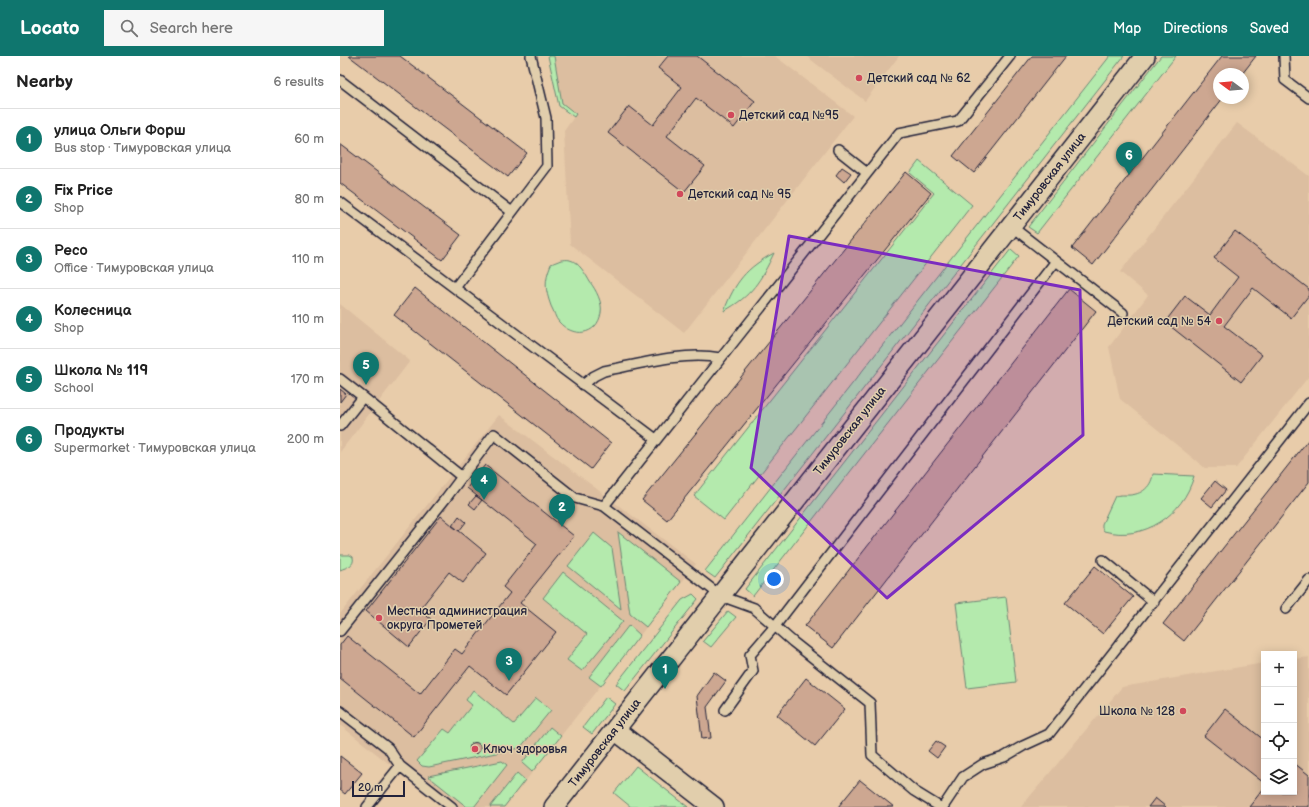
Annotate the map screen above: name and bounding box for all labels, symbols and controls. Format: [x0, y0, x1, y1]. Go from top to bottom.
search box [104, 10, 384, 46]
text: Locato [20, 17, 80, 40]
icon: search [118, 17, 140, 39]
text: Search here [150, 19, 233, 38]
text: Map [1113, 20, 1141, 37]
text: Directions [1163, 20, 1228, 37]
text: Saved [1250, 20, 1289, 37]
north arrow [1213, 68, 1249, 104]
place label: Детский сад № 62 [867, 71, 971, 86]
text: Nearby [16, 72, 73, 92]
marker: Детский сад № 62 [854, 73, 864, 83]
text: 6 results [274, 74, 324, 90]
place label: Детский сад №95 [739, 108, 839, 123]
marker: Детский сад №95 [726, 110, 736, 120]
text: улица Ольги Форш [54, 121, 186, 140]
street label: Тимуровская улица [1011, 130, 1089, 224]
text: 1 [26, 131, 32, 147]
text: 60 m [294, 131, 324, 147]
text: Bus stop · Тимуровская улица [54, 140, 231, 156]
pin: 6 [1116, 142, 1142, 175]
text: Fix Price [54, 181, 113, 200]
place label: Детский сад № 95 [688, 187, 791, 202]
marker: Детский сад № 95 [675, 189, 685, 199]
text: 2 [25, 191, 33, 207]
text: 80 m [295, 191, 324, 207]
text: Shop [54, 200, 84, 216]
text: Ресо [54, 241, 88, 260]
text: 3 [25, 251, 33, 267]
text: 110 m [292, 251, 324, 267]
text: Office · Тимуровская улица [54, 260, 214, 276]
text: Колесница [54, 301, 131, 320]
text: 4 [25, 311, 33, 327]
text: 110 m [292, 311, 324, 327]
place label: Детский сад № 54 [1108, 314, 1212, 329]
marker: Детский сад № 54 [1214, 316, 1224, 326]
text: Shop [54, 320, 84, 336]
pin: 5 [353, 352, 379, 385]
text: Школа № 119 [54, 361, 148, 380]
text: 5 [25, 371, 33, 387]
text: 170 m [291, 371, 324, 387]
text: School [54, 380, 94, 396]
street label: Тимуровская улица [811, 384, 889, 478]
text: Продукты [54, 421, 125, 440]
text: 6 [25, 431, 33, 447]
text: 200 m [287, 431, 324, 447]
text: Supermarket · Тимуровская улица [54, 440, 256, 456]
pin: 4 [471, 467, 497, 500]
pin: 2 [549, 494, 575, 527]
your location [764, 569, 784, 589]
place label: Местная администрация округа Прометей [387, 604, 528, 633]
marker: Местная администрация округа Прометей [374, 613, 384, 623]
pin: 3 [496, 648, 522, 681]
map controls [1261, 651, 1297, 795]
button: + [1261, 651, 1297, 687]
pin: 1 [652, 656, 678, 689]
button: − [1261, 687, 1297, 723]
street label: Тимуровская улица [566, 696, 644, 790]
place label: Школа № 128 [1099, 704, 1175, 719]
marker: Школа № 128 [1178, 706, 1188, 716]
button: locate [1261, 723, 1297, 759]
place label: Ключ здоровья [483, 742, 568, 757]
marker: Ключ здоровья [470, 744, 480, 754]
button: layers [1261, 759, 1297, 795]
scale bar [352, 779, 405, 798]
text: 20 m [358, 781, 383, 794]

